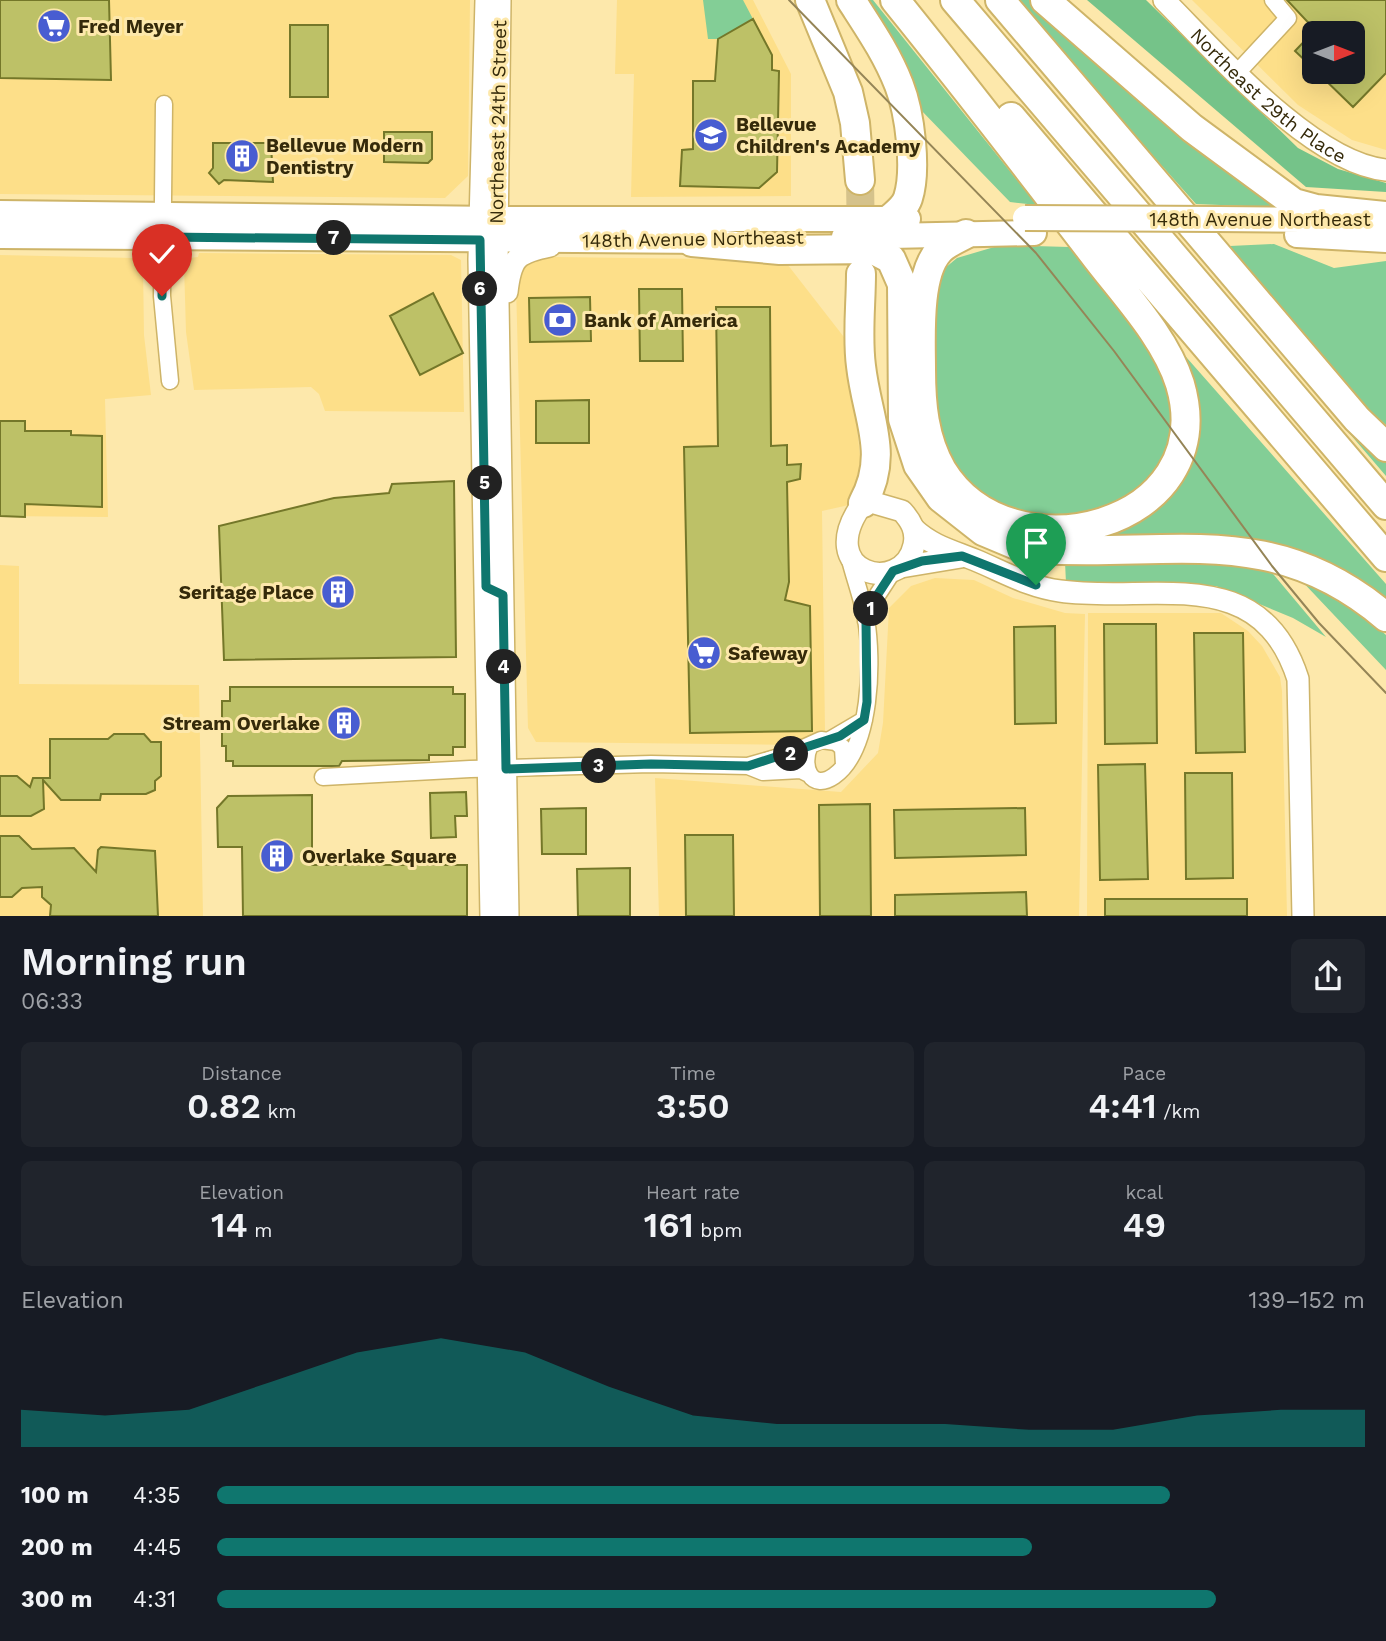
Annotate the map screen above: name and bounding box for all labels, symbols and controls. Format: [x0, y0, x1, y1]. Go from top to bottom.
supermarket icon: Fred Meyer [35, 7, 73, 45]
place label: Fred Meyer [78, 15, 184, 38]
street label: Northeast 24th Street [485, 20, 511, 224]
north arrow [1302, 21, 1365, 84]
map controls [1302, 21, 1365, 84]
street label: Northeast 29th Place [1186, 23, 1350, 168]
place label: Bellevue Children's Academy [736, 113, 921, 158]
school or university icon: Bellevue Children's Academy [692, 116, 730, 154]
place label: Bellevue Modern Dentistry [266, 134, 423, 179]
building icon: Bellevue Modern Dentistry [223, 137, 261, 175]
street label: 148th Avenue Northeast [1149, 208, 1371, 231]
pin: 7 [316, 220, 352, 256]
pin [132, 224, 192, 296]
text: 7 [328, 226, 339, 249]
street label: 148th Avenue Northeast [582, 226, 804, 252]
icon: check [143, 235, 181, 273]
pin: 6 [462, 272, 498, 306]
text: 6 [474, 277, 485, 300]
bank icon: Bank of America [541, 301, 579, 339]
place label: Bank of America [584, 309, 738, 332]
pin: 5 [468, 466, 503, 500]
text: 5 [479, 471, 490, 494]
pin [1006, 513, 1066, 585]
icon: arrive [1017, 524, 1055, 562]
building icon: Seritage Place [319, 573, 357, 611]
place label: Seritage Place [179, 581, 314, 604]
pin: 1 [854, 592, 888, 626]
text: 1 [866, 597, 875, 620]
supermarket icon: Safeway [685, 634, 723, 672]
place label: Safeway [728, 642, 808, 665]
pin: 4 [486, 650, 522, 684]
text: 4 [497, 655, 510, 678]
building icon: Stream Overlake [325, 704, 363, 742]
place label: Stream Overlake [163, 712, 320, 735]
pin: 2 [774, 736, 808, 772]
text: 2 [785, 742, 796, 765]
pin: 3 [582, 748, 616, 784]
text: 3 [593, 754, 604, 777]
building icon: Overlake Square [258, 837, 296, 875]
place label: Overlake Square [302, 845, 457, 868]
button: share [1291, 939, 1365, 1013]
text: Morning run [21, 940, 247, 984]
text: 06:33 [21, 988, 83, 1015]
text: Distance [201, 1062, 282, 1085]
text: Time [670, 1062, 716, 1085]
text: Pace [1122, 1062, 1166, 1085]
text: 0.82 [187, 1085, 261, 1127]
text: 3:50 [656, 1085, 730, 1127]
text: 4:41 [1088, 1085, 1157, 1127]
text: km [261, 1100, 296, 1123]
text: /km [1157, 1100, 1200, 1123]
text: Elevation [199, 1181, 284, 1204]
text: Heart rate [646, 1181, 740, 1204]
text: kcal [1126, 1181, 1163, 1204]
text: 14 [211, 1204, 248, 1246]
text: 161 [644, 1204, 694, 1246]
text: 49 [1122, 1204, 1166, 1246]
text: m [248, 1219, 272, 1242]
text: bpm [694, 1219, 742, 1242]
text: Elevation [21, 1287, 124, 1314]
text: 139–152 m [1249, 1287, 1365, 1314]
text: 100 m [21, 1482, 89, 1509]
text: 4:35 [133, 1482, 181, 1509]
text: 200 m [21, 1534, 93, 1561]
text: 4:45 [133, 1534, 181, 1561]
text: 300 m [21, 1586, 92, 1613]
text: 4:31 [133, 1586, 176, 1613]

